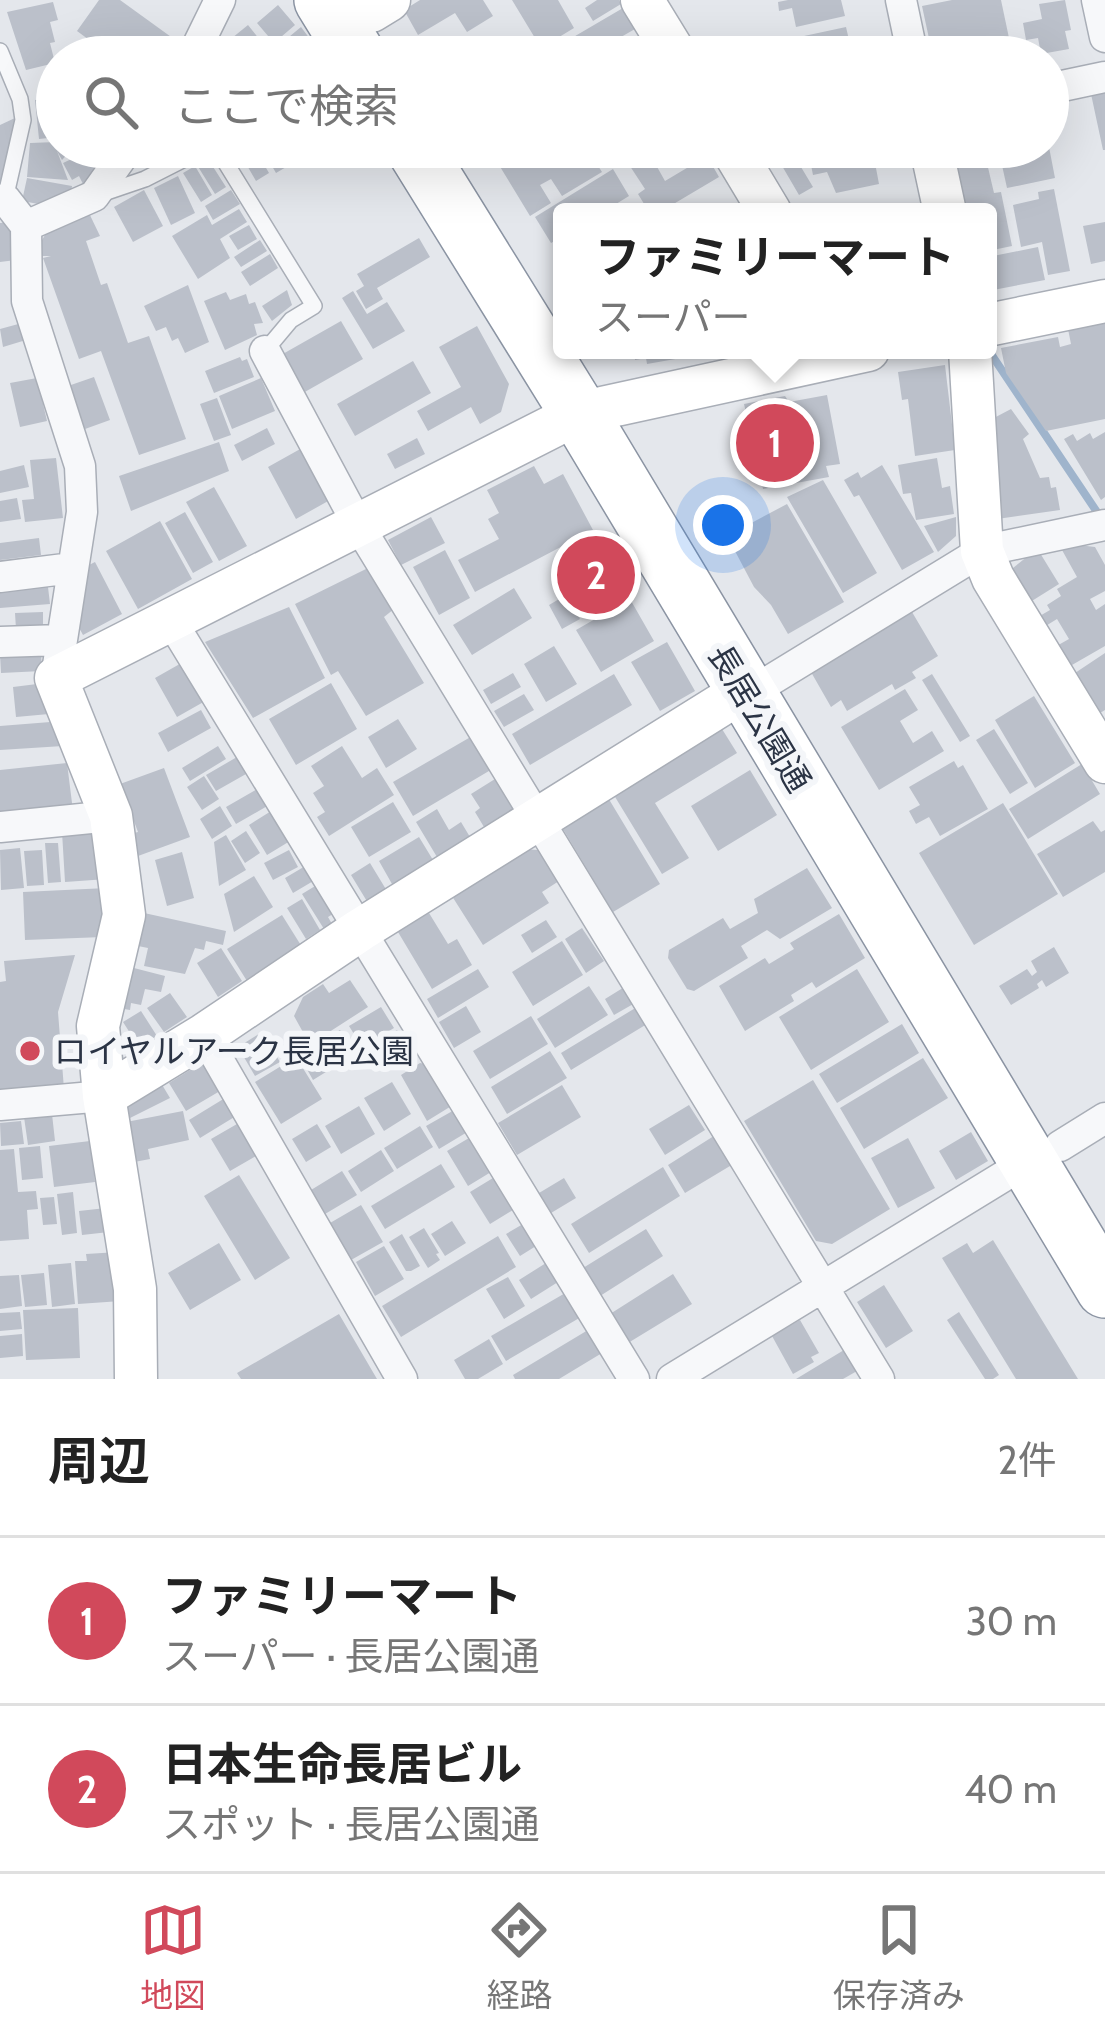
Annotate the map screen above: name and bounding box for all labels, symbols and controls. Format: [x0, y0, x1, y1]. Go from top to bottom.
search box [36, 36, 1069, 168]
icon: search [78, 69, 144, 135]
text: ここで検索 [174, 79, 399, 133]
popup [553, 203, 997, 359]
text: ファミリーマート [595, 230, 955, 284]
text: スーパー [595, 293, 751, 341]
pin: 1 [736, 398, 814, 488]
your location [693, 495, 753, 555]
pin: 2 [557, 530, 635, 620]
street label: 長居公園通 [700, 637, 820, 799]
place label: ロイヤルアーク長居公園 [54, 1031, 414, 1071]
marker: ロイヤルアーク長居公園 [17, 1038, 43, 1064]
text: 周辺 [48, 1430, 150, 1492]
text: 2件 [998, 1436, 1057, 1484]
text: ファミリーマート [162, 1569, 522, 1623]
text: 1 [80, 1597, 94, 1645]
text: 30 m [966, 1597, 1057, 1645]
text: スーパー · 長居公園通 [162, 1632, 539, 1680]
text: 日本生命長居ビル [162, 1737, 522, 1791]
text: 2 [77, 1765, 97, 1813]
text: 40 m [964, 1765, 1057, 1813]
text: スポット · 長居公園通 [162, 1800, 540, 1848]
tab: 地図 [140, 1897, 206, 2017]
tab: 経路 [486, 1897, 552, 2017]
tab: 保存済み [833, 1897, 965, 2017]

